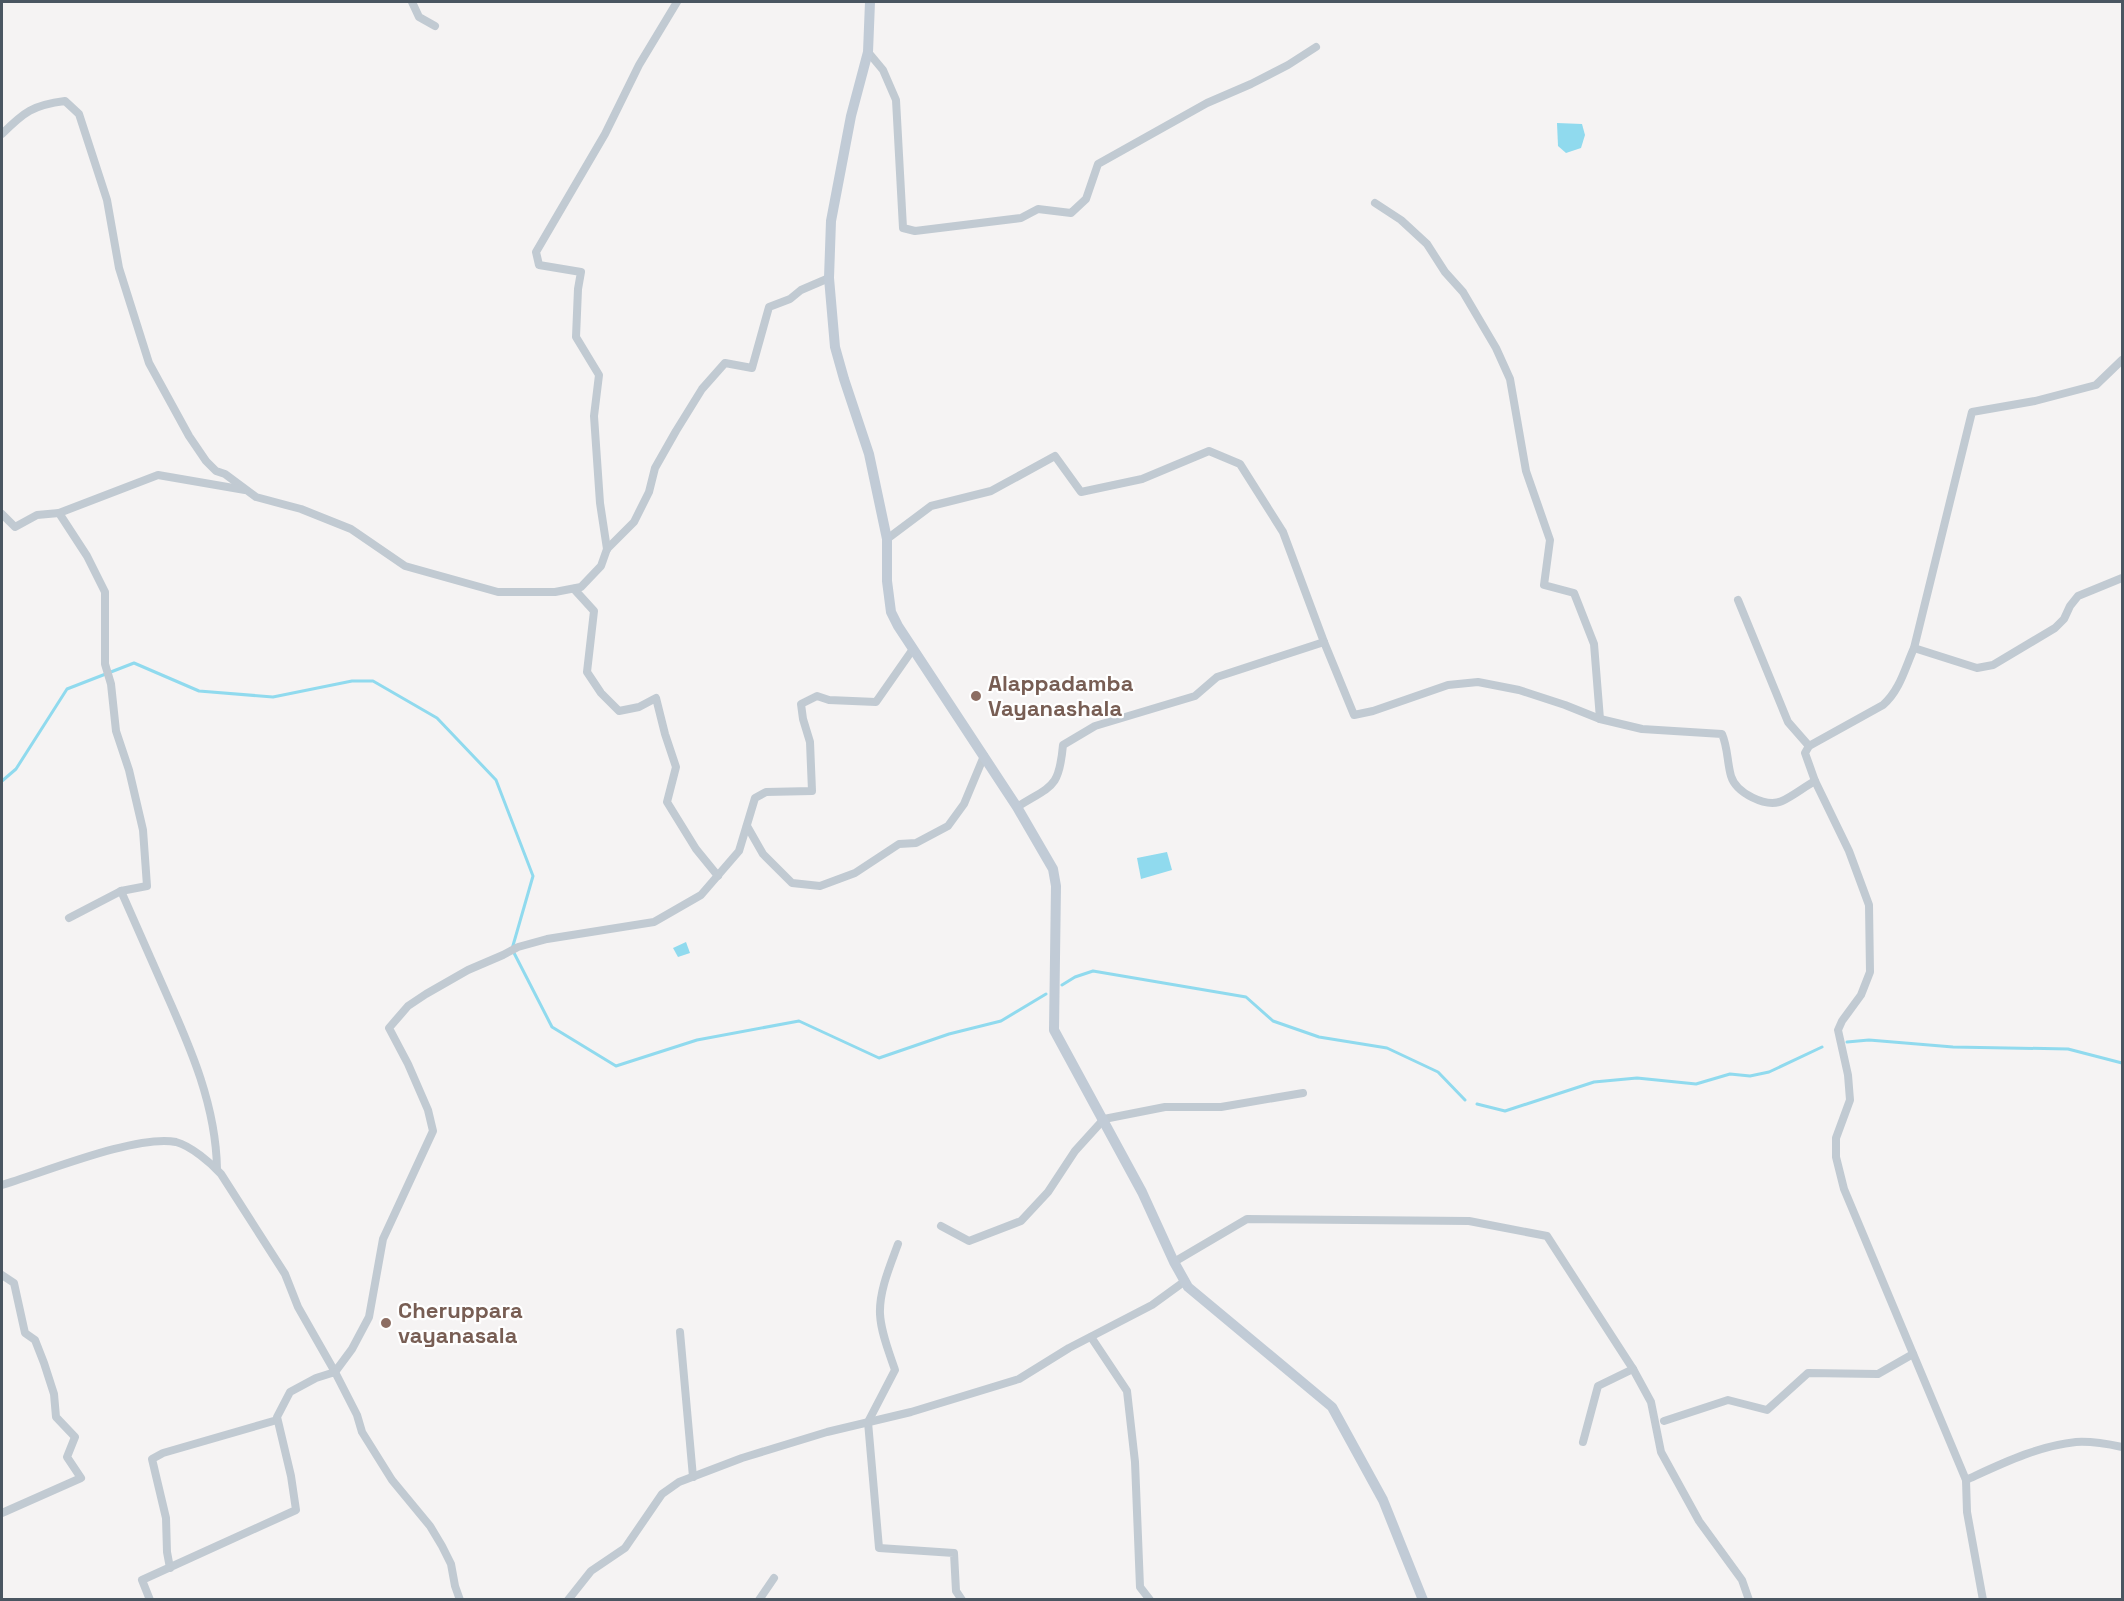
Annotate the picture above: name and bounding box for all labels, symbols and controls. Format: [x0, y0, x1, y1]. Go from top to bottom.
place label: Alappadamba Vayanashala [988, 669, 1134, 722]
marker: Alappadamba Vayanashala [969, 689, 983, 703]
place label: Cheruppara vayanasala [398, 1296, 523, 1349]
marker: Cheruppara vayanasala [379, 1316, 393, 1330]

